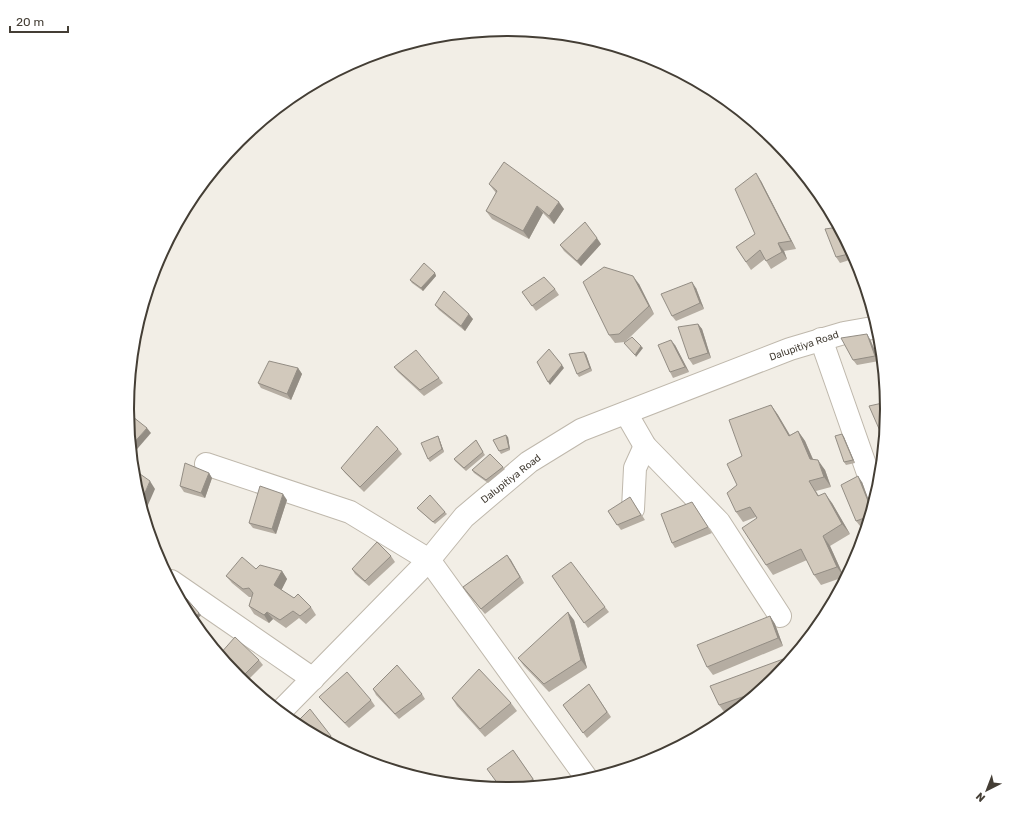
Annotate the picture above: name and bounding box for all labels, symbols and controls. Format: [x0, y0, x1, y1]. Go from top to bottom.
scale bar [10, 8, 68, 34]
text: 20 m [16, 15, 44, 29]
street label: Dalupitiya Road [768, 329, 840, 363]
street label: Dalupitiya Road [479, 452, 543, 506]
north arrow [967, 770, 1007, 810]
text: N [973, 790, 988, 805]

